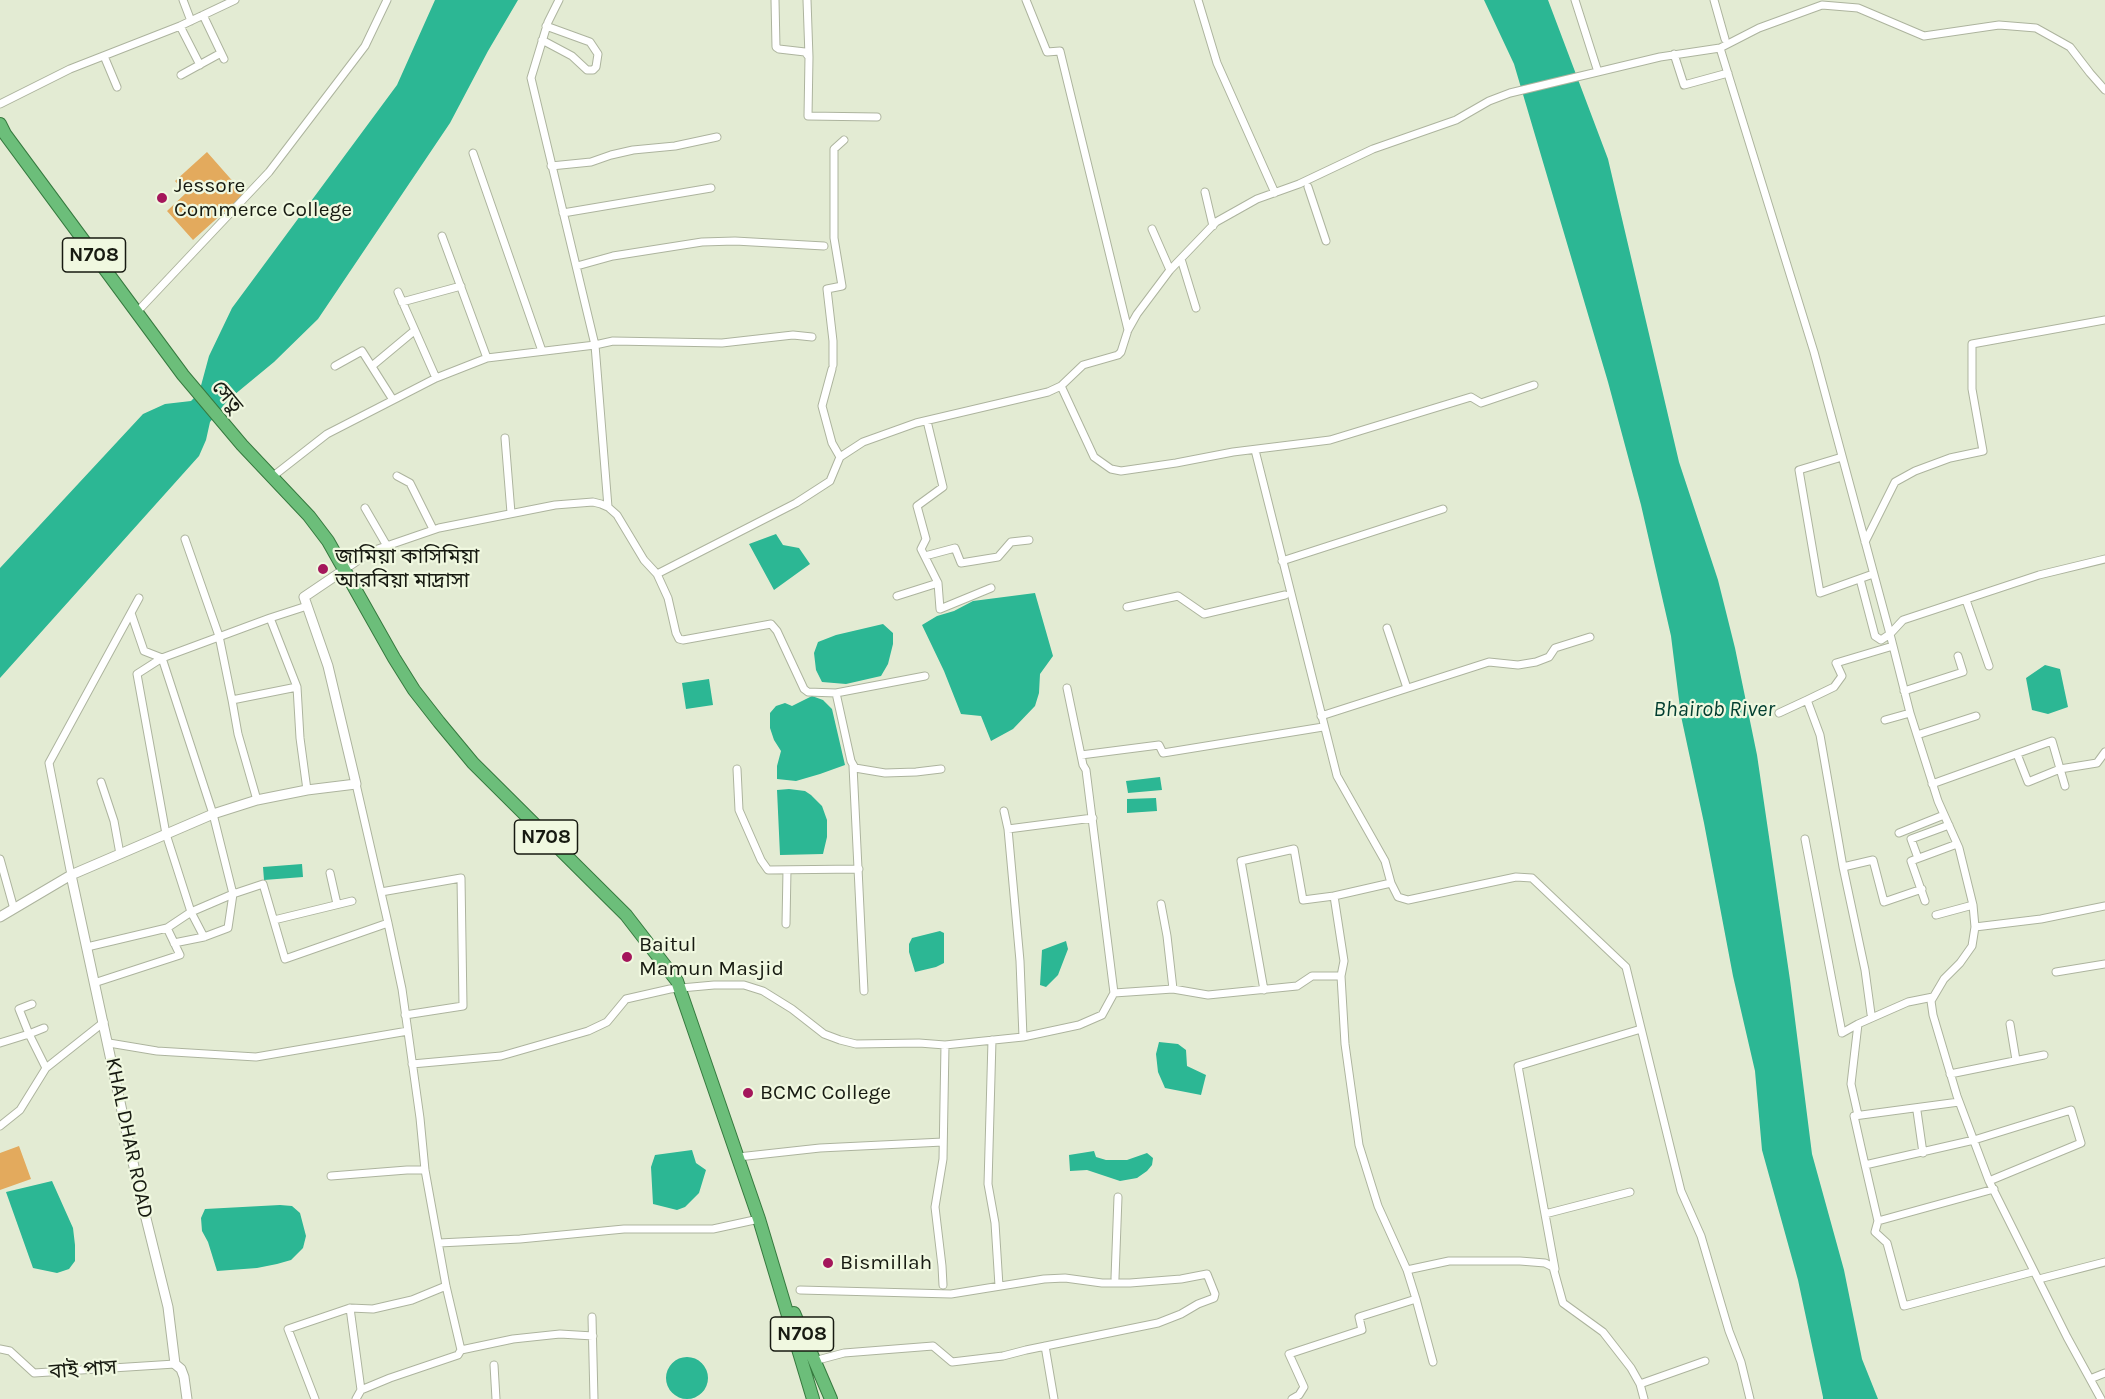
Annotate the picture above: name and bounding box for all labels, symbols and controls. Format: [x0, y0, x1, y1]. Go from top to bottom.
place label: Jessore Commerce College [174, 173, 352, 223]
marker: Jessore Commerce College [155, 191, 169, 205]
road number: N708 [62, 238, 125, 272]
street label: সেতু [206, 375, 248, 419]
place label: জামিয়া কাসিমিয়া আরবিয়া মাদ্রাসা [335, 544, 479, 594]
marker: জামিয়া কাসিমিয়া আরবিয়া মাদ্রাসা [316, 562, 330, 576]
water label: Bhairob River [1653, 697, 1775, 723]
road number: N708 [514, 820, 578, 854]
place label: Baitul Mamun Masjid [639, 932, 784, 982]
marker: Baitul Mamun Masjid [620, 950, 634, 964]
street label: KHAL DHAR ROAD [100, 1055, 158, 1221]
place label: BCMC College [760, 1080, 891, 1106]
marker: BCMC College [741, 1086, 755, 1100]
place label: Bismillah [840, 1250, 932, 1276]
marker: Bismillah [821, 1256, 835, 1270]
road number: N708 [770, 1317, 834, 1351]
street label: বাই পাস [48, 1355, 118, 1385]

